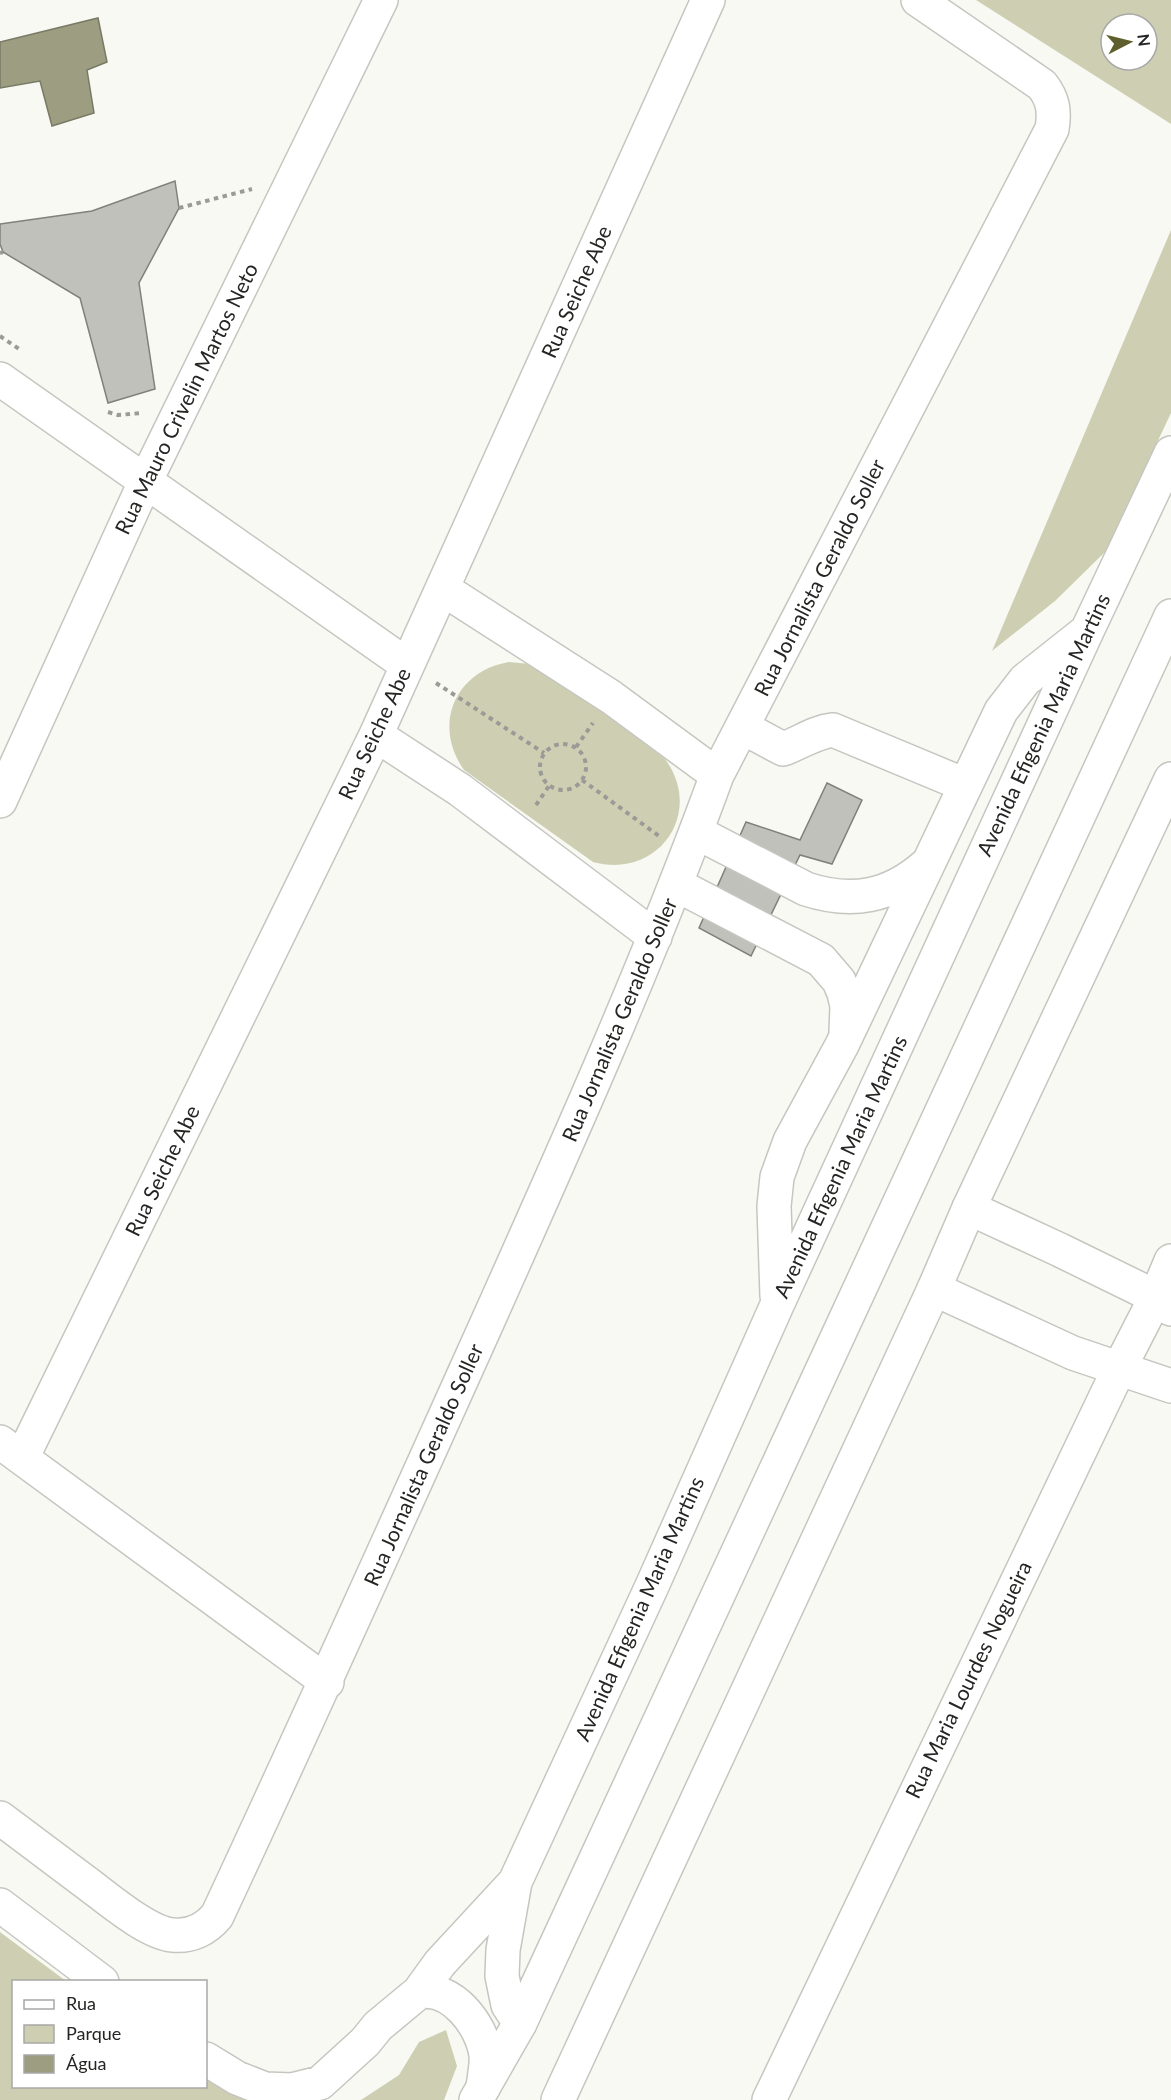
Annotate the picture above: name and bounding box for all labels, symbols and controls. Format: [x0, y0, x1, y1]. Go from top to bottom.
north arrow [1099, 12, 1159, 72]
text: N [1134, 33, 1155, 47]
street label: Rua Seiche Abe [535, 221, 616, 361]
street label: Rua Mauro Crivelin Martos Neto [109, 259, 262, 538]
street label: Rua Jornalista Geraldo Soller [748, 454, 890, 700]
street label: Avenida Efigenia Maria Martins [971, 589, 1115, 860]
street label: Rua Seiche Abe [332, 664, 415, 803]
street label: Rua Jornalista Geraldo Soller [556, 893, 682, 1145]
street label: Avenida Efigenia Maria Martins [768, 1031, 912, 1302]
street label: Rua Seiche Abe [119, 1101, 204, 1240]
street label: Rua Jornalista Geraldo Soller [358, 1339, 488, 1589]
street label: Avenida Efigenia Maria Martins [569, 1472, 708, 1744]
street label: Rua Maria Lourdes Nogueira [899, 1557, 1036, 1802]
legend [12, 1980, 207, 2088]
text: Rua [66, 1992, 96, 2014]
text: Parque [66, 2022, 121, 2044]
text: Água [66, 2052, 107, 2074]

